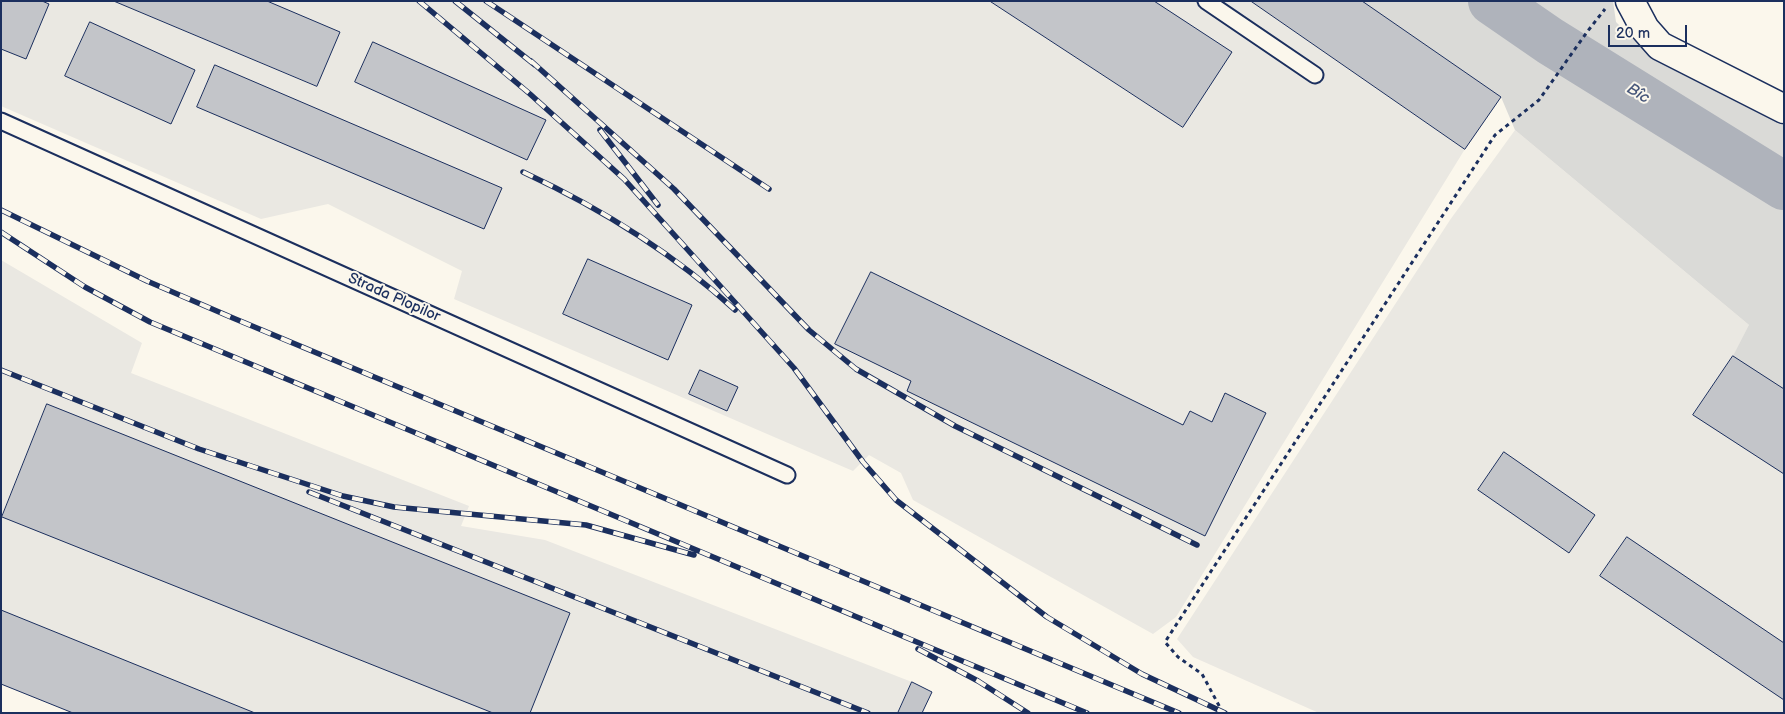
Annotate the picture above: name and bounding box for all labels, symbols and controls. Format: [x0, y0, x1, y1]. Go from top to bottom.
scale bar [1610, 15, 1689, 47]
text: 20 m [1616, 24, 1650, 43]
water label: Bîc [1623, 80, 1653, 108]
street label: Strada Plopilor [345, 270, 443, 326]

